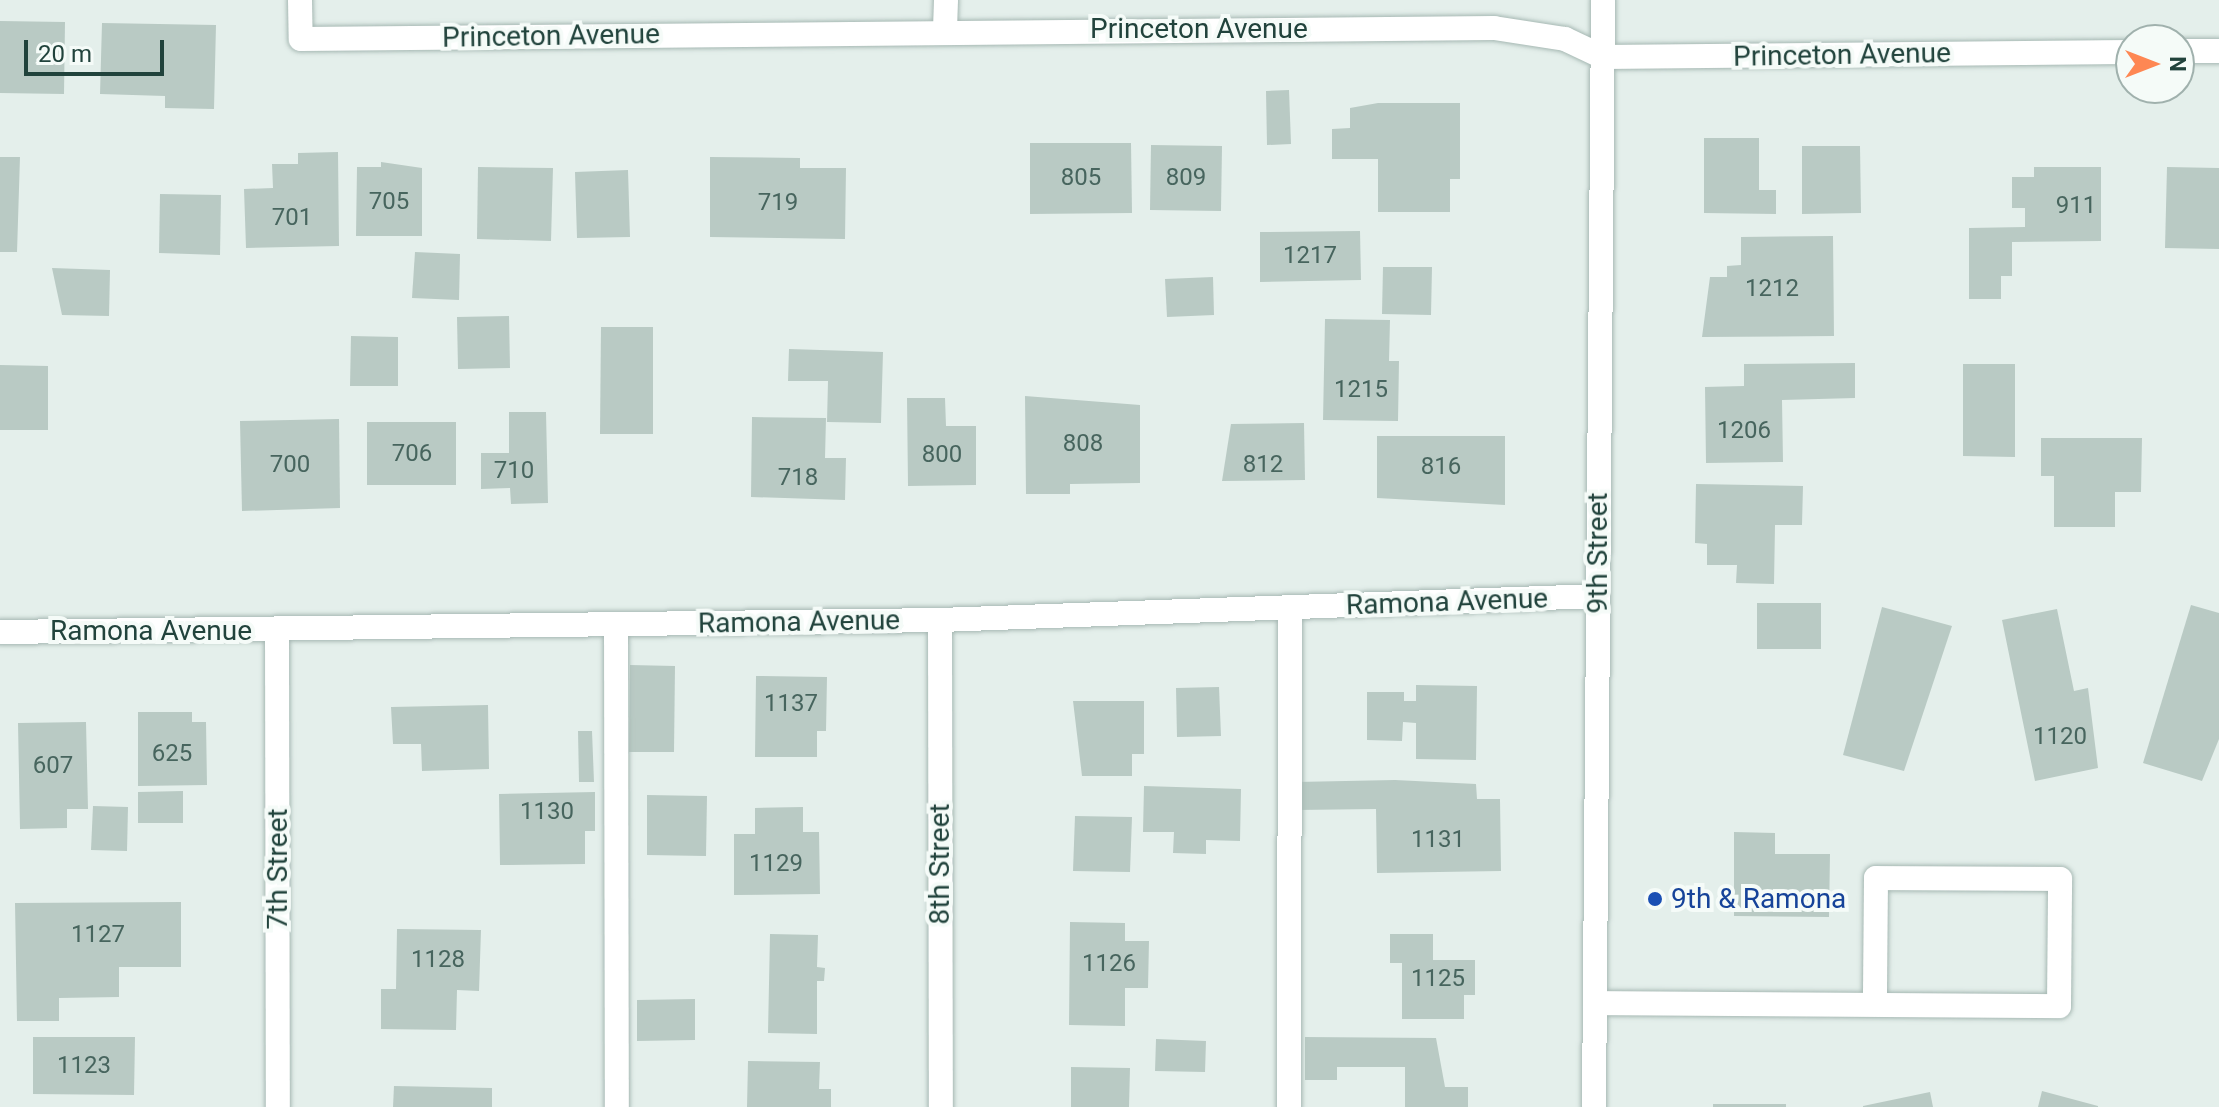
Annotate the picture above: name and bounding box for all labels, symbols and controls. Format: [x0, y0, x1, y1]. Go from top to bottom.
street label: Princeton Avenue [1090, 12, 1308, 46]
street label: Princeton Avenue [442, 17, 660, 55]
scale bar [28, 24, 168, 74]
north arrow [2115, 24, 2195, 104]
street label: Princeton Avenue [1733, 36, 1951, 74]
text: 20 m [38, 40, 92, 68]
text: N [2165, 56, 2190, 72]
house number: 805 [1061, 164, 1101, 192]
house number: 809 [1166, 164, 1206, 192]
house number: 705 [369, 188, 409, 216]
house number: 719 [758, 189, 798, 217]
house number: 911 [2056, 192, 2096, 220]
house number: 701 [272, 204, 312, 232]
house number: 1217 [1283, 242, 1337, 270]
house number: 1212 [1745, 275, 1799, 303]
house number: 1215 [1334, 376, 1388, 404]
house number: 1206 [1717, 417, 1771, 445]
house number: 808 [1063, 430, 1103, 458]
house number: 706 [392, 440, 432, 468]
house number: 800 [922, 441, 962, 469]
house number: 700 [270, 451, 310, 479]
house number: 812 [1243, 451, 1283, 479]
house number: 816 [1421, 453, 1461, 481]
house number: 710 [494, 457, 534, 485]
house number: 718 [778, 464, 818, 492]
street label: 9th Street [1581, 492, 1615, 614]
street label: Ramona Avenue [1345, 582, 1549, 622]
street label: Ramona Avenue [698, 603, 900, 641]
street label: Ramona Avenue [50, 614, 252, 648]
house number: 1137 [764, 690, 818, 718]
house number: 1120 [2033, 723, 2087, 751]
house number: 625 [152, 740, 192, 768]
house number: 607 [33, 752, 73, 780]
house number: 1130 [520, 798, 574, 826]
street label: 8th Street [923, 803, 957, 925]
street label: 7th Street [261, 808, 295, 930]
house number: 1131 [1411, 826, 1465, 854]
house number: 1129 [749, 850, 803, 878]
place label: 9th & Ramona [1671, 882, 1846, 916]
marker: 9th & Ramona [1646, 890, 1664, 908]
house number: 1127 [71, 921, 125, 949]
house number: 1128 [411, 946, 465, 974]
house number: 1126 [1082, 950, 1136, 978]
house number: 1125 [1411, 965, 1465, 993]
house number: 1123 [57, 1052, 111, 1080]

